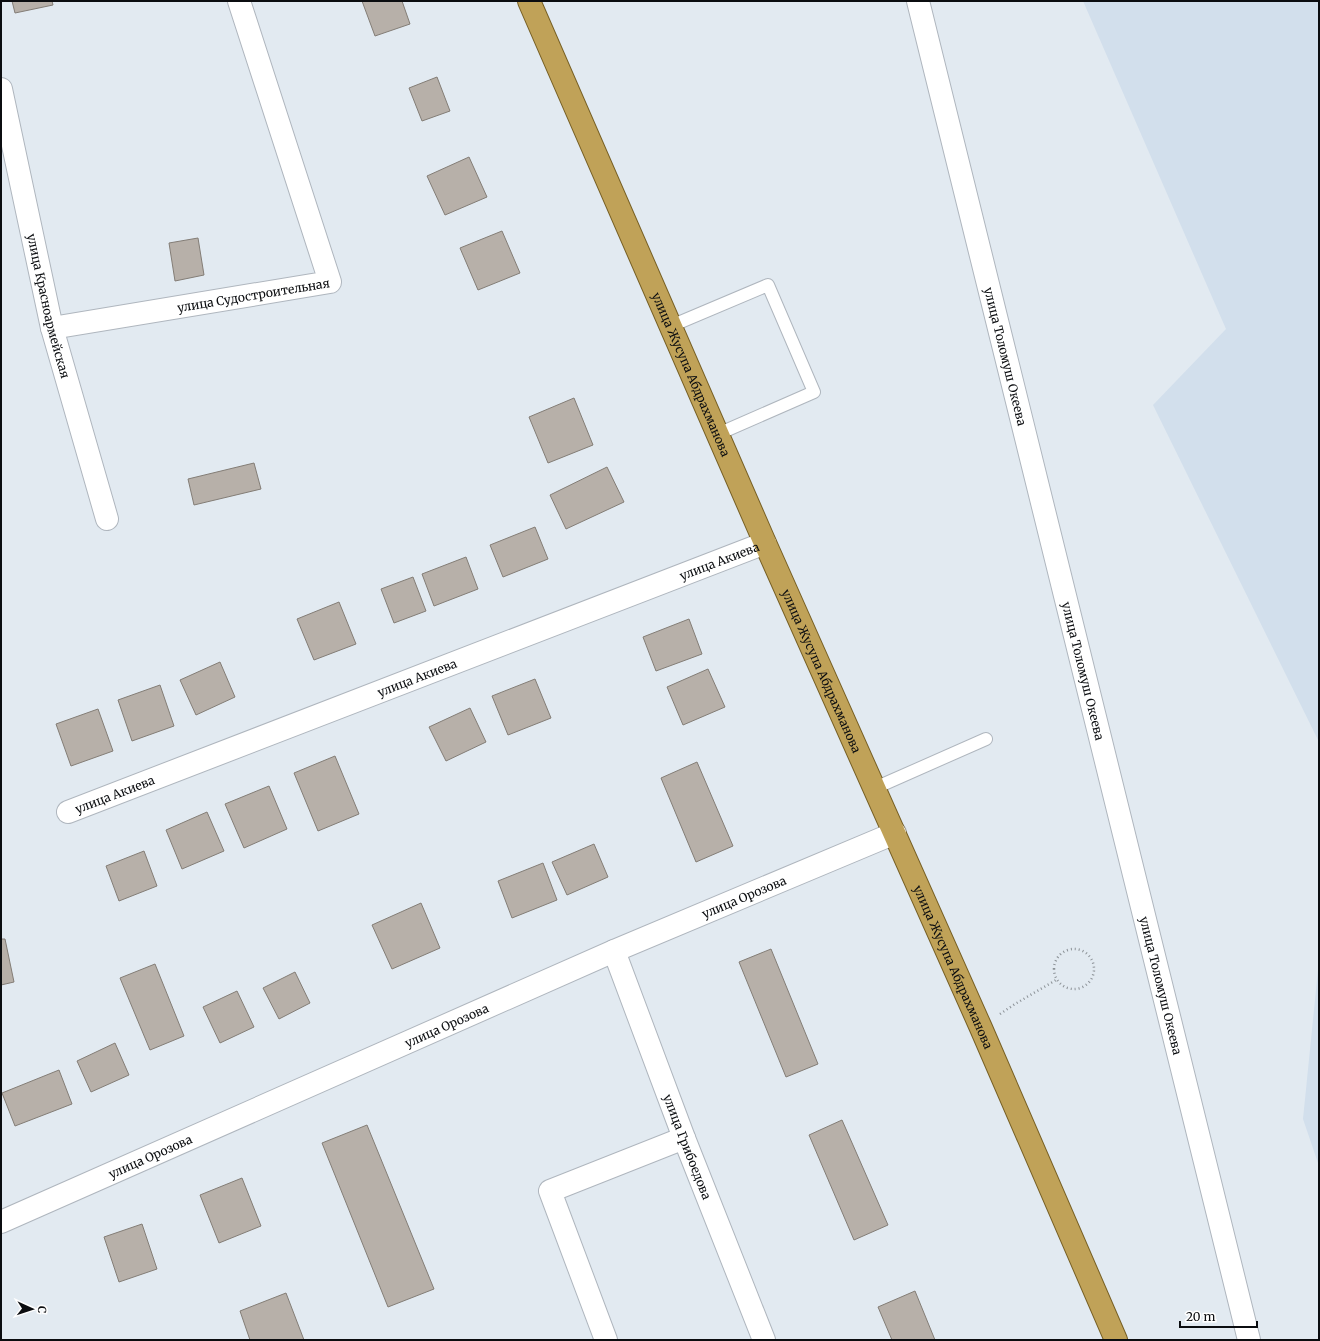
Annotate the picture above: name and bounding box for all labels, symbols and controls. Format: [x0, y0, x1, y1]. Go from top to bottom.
street label: улица Красноармейская [25, 232, 74, 380]
street label: улица Судостроительная [176, 275, 331, 315]
street label: улица Толомуш Океева [982, 286, 1030, 428]
street label: улица Жусупа Абдрахманова [649, 290, 734, 459]
street label: улица Акиева [677, 538, 762, 583]
street label: улица Жусупа Абдрахманова [779, 587, 865, 755]
street label: улица Толомуш Океева [1059, 600, 1108, 742]
street label: улица Акиева [375, 655, 459, 699]
street label: улица Акиева [73, 772, 157, 816]
street label: улица Орозова [699, 872, 789, 921]
street label: улица Жусупа Абдрахманова [911, 883, 997, 1051]
street label: улица Толомуш Океева [1137, 915, 1186, 1057]
street label: улица Орозова [402, 1000, 491, 1050]
street label: улица Грибоедова [661, 1092, 715, 1202]
street label: улица Орозова [106, 1131, 195, 1181]
north arrow [12, 1289, 52, 1329]
scale bar [1180, 1303, 1257, 1329]
text: С [35, 1306, 49, 1314]
text: 20 m [1186, 1309, 1215, 1324]

